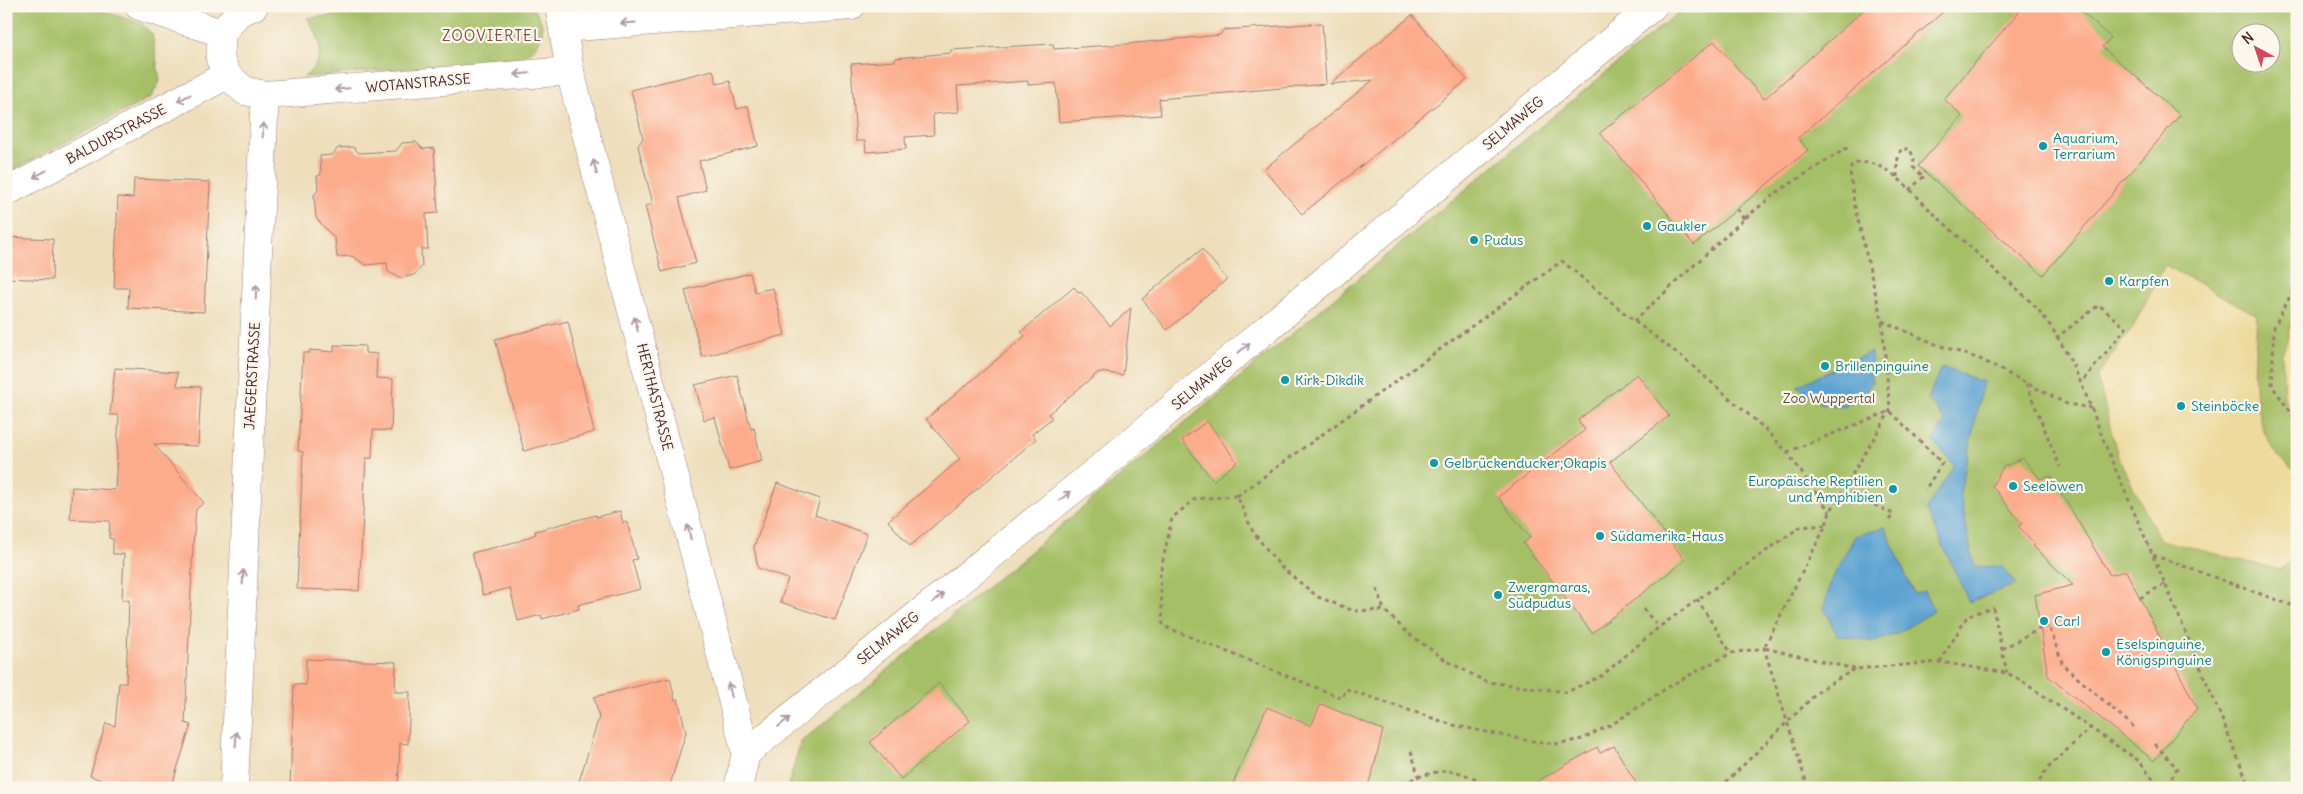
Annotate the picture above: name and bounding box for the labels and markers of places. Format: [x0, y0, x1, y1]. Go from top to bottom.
place label: Aquarium, Terrarium [2053, 129, 2118, 163]
marker: Aquarium, Terrarium [2037, 140, 2049, 152]
place label: Gaukler [1657, 217, 1707, 235]
marker: Gaukler [1641, 220, 1653, 232]
place label: Pudus [1484, 231, 1523, 249]
marker: Pudus [1468, 234, 1480, 246]
place label: Karpfen [2119, 272, 2169, 290]
marker: Karpfen [2103, 275, 2115, 287]
place label: Brillenpinguine [1835, 357, 1929, 375]
marker: Brillenpinguine [1819, 360, 1831, 372]
place label: Kirk-Dikdik [1295, 371, 1364, 389]
marker: Kirk-Dikdik [1279, 374, 1291, 386]
place label: Steinböcke [2191, 397, 2259, 415]
marker: Steinböcke [2175, 400, 2187, 412]
place label: Gelbrückenducker;Okapis [1444, 454, 1607, 472]
marker: Gelbrückenducker;Okapis [1428, 457, 1440, 469]
place label: Europäische Reptilien und Amphibien [1748, 472, 1883, 506]
place label: Seelöwen [2023, 477, 2084, 495]
marker: Seelöwen [2007, 480, 2019, 492]
marker: Europäische Reptilien und Amphibien [1887, 483, 1899, 495]
place label: Südamerika-Haus [1610, 527, 1724, 545]
marker: Südamerika-Haus [1594, 530, 1606, 542]
place label: Zwergmaras, Südpudus [1508, 578, 1591, 612]
marker: Zwergmaras, Südpudus [1492, 589, 1504, 601]
place label: Carl [2054, 612, 2080, 630]
marker: Carl [2038, 615, 2050, 627]
place label: Eselspinguine, Königspinguine [2116, 635, 2212, 669]
marker: Eselspinguine, Königspinguine [2100, 646, 2112, 658]

